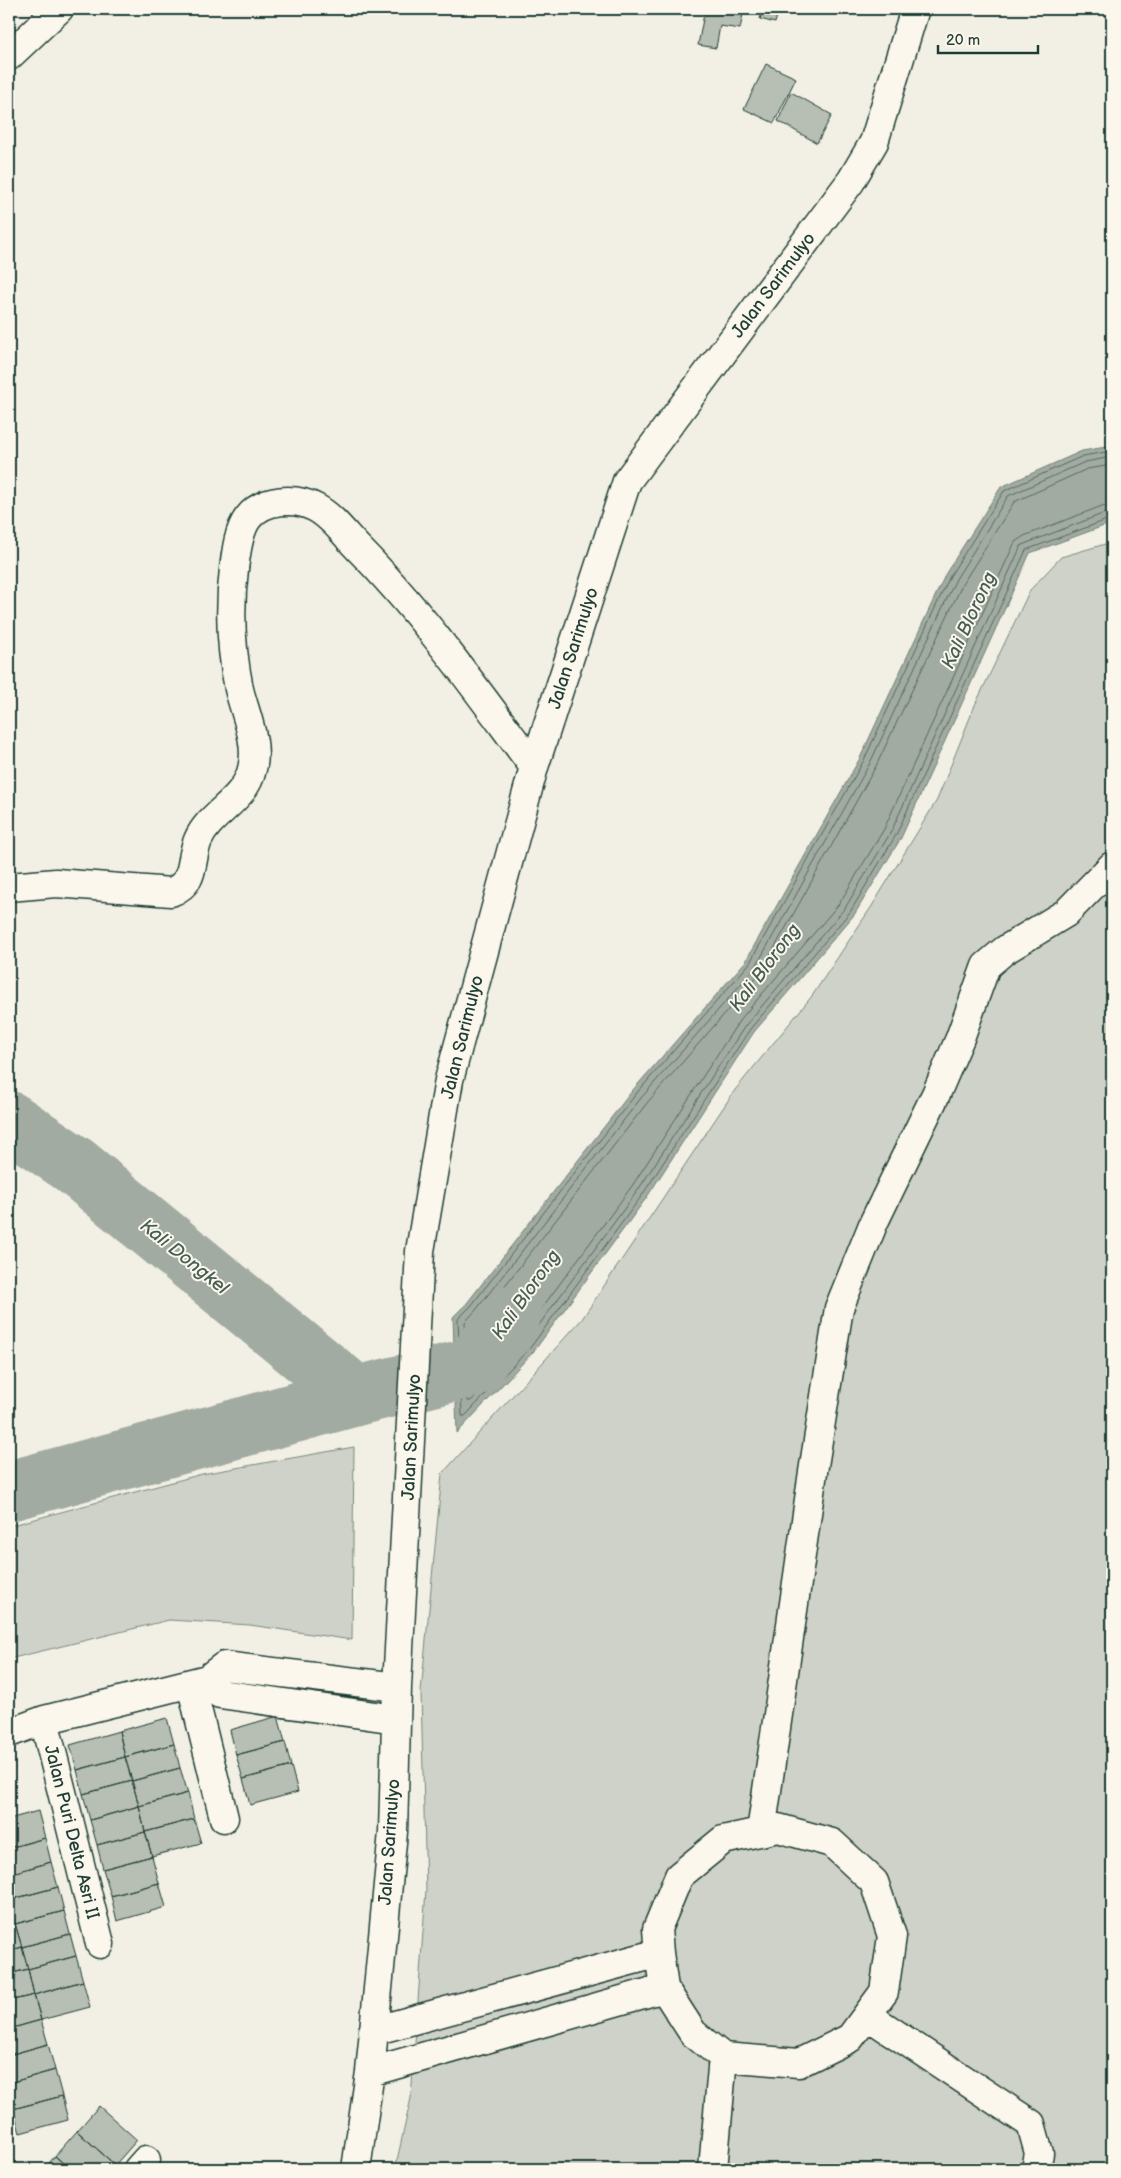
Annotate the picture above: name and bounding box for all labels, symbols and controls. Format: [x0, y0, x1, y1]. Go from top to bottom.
scale bar [938, 22, 1038, 54]
text: 20 m [946, 31, 980, 50]
street label: Jalan Sarimulyo [727, 228, 820, 342]
water label: Kali Blorong [937, 568, 1002, 673]
street label: Jalan Sarimulyo [544, 585, 603, 712]
water label: Kali Blorong [725, 919, 806, 1016]
street label: Jalan Sarimulyo [437, 973, 488, 1101]
water label: Kali Dongkel [135, 1215, 233, 1300]
water label: Kali Blorong [487, 1245, 566, 1344]
street label: Jalan Sarimulyo [398, 1373, 425, 1501]
street label: Jalan Puri Delta Asri II [40, 1743, 103, 1921]
street label: Jalan Sarimulyo [375, 1778, 404, 1906]

